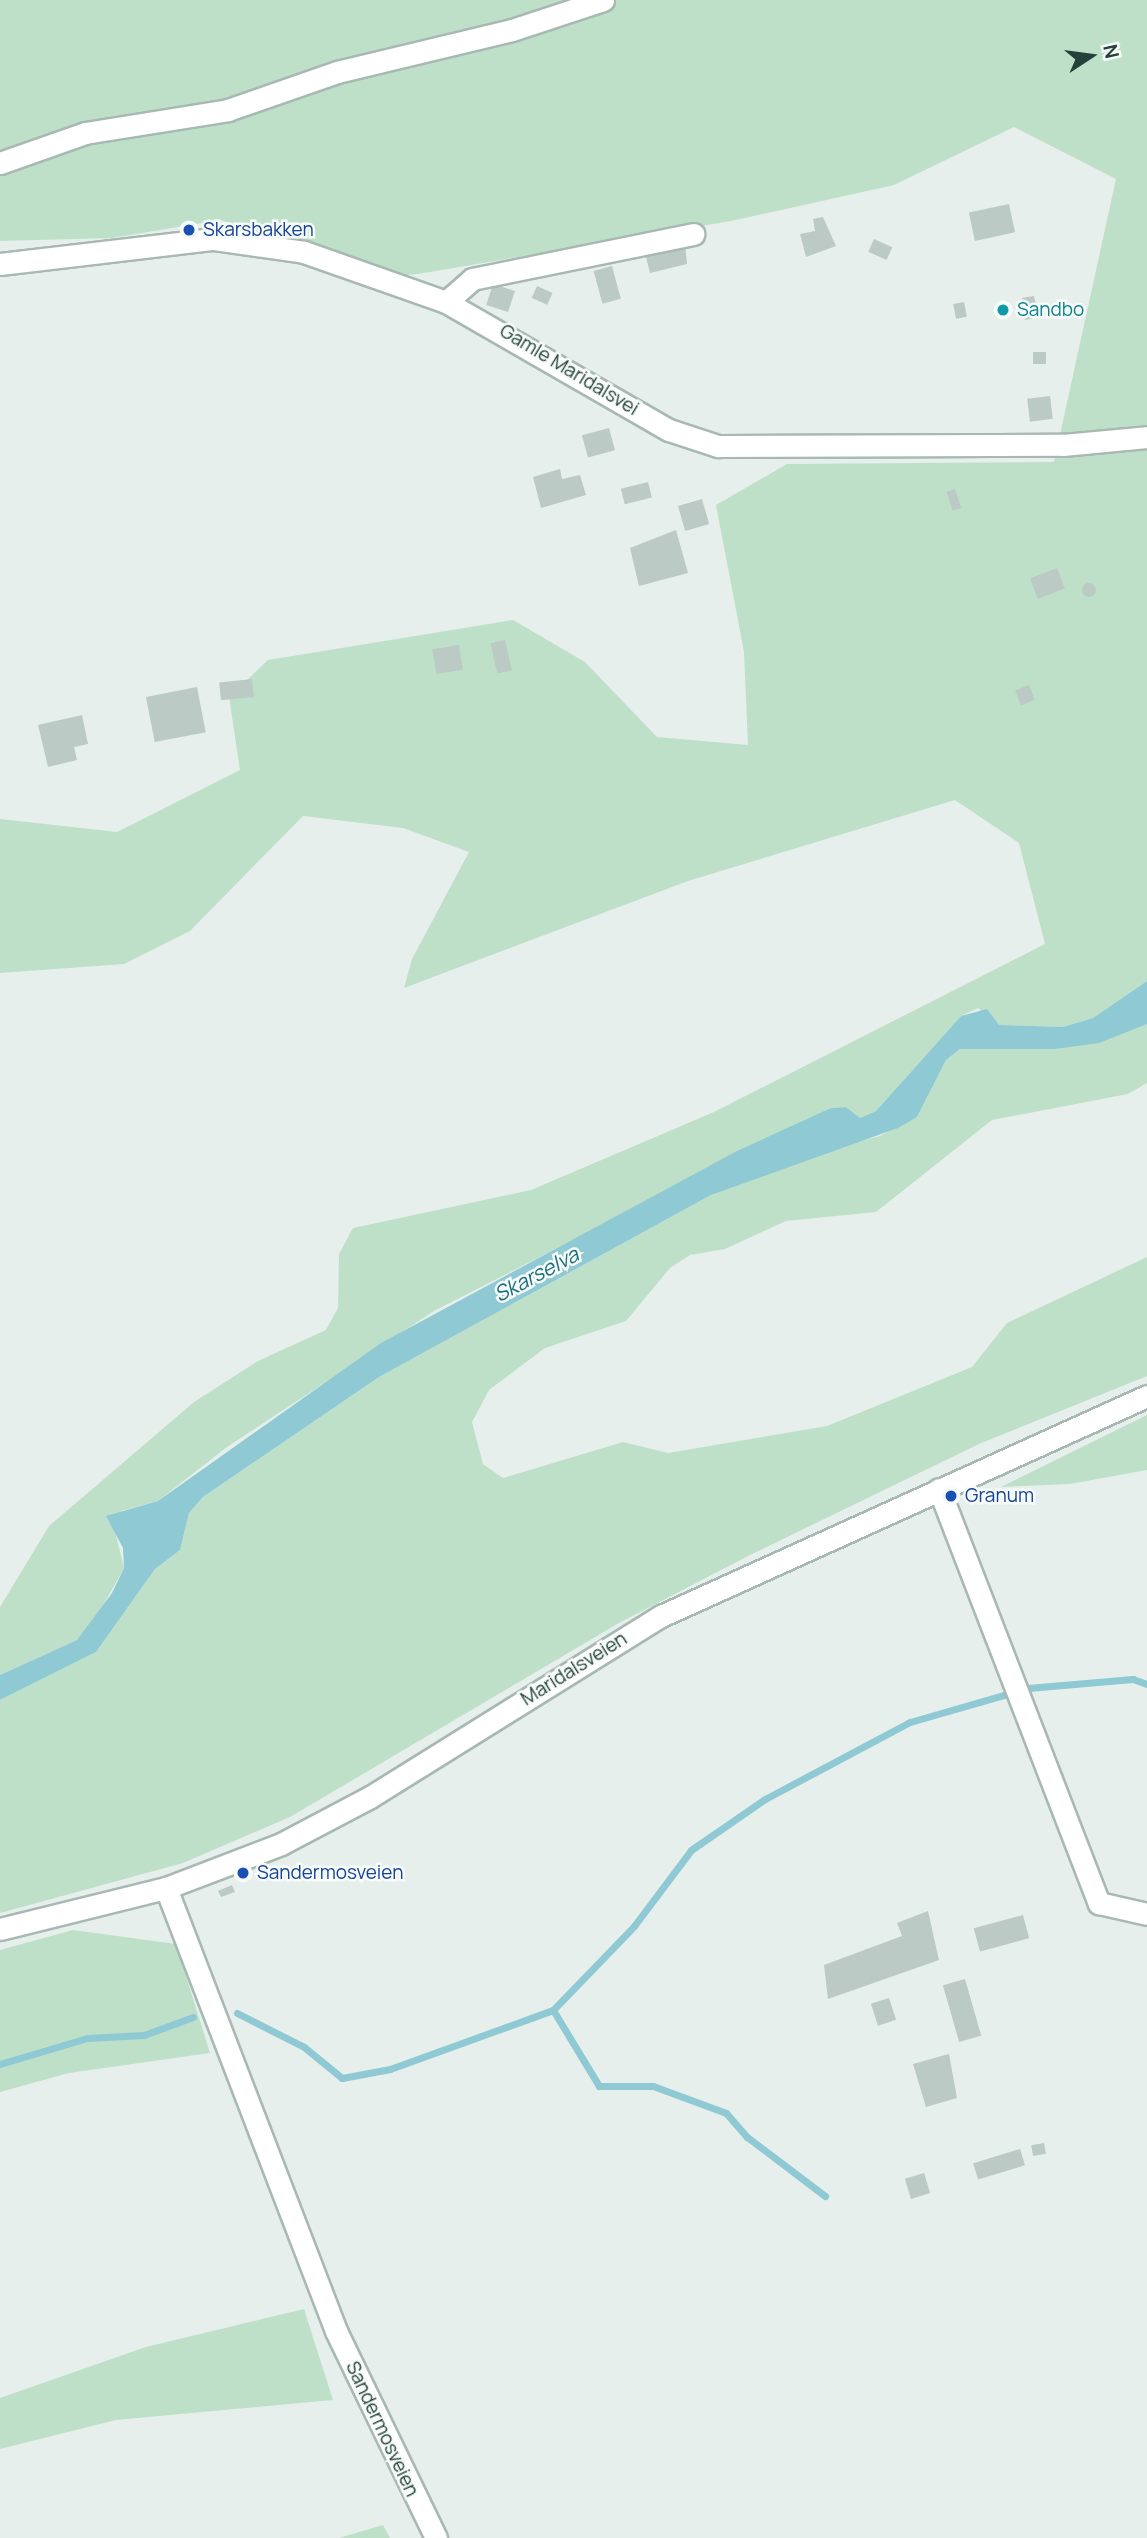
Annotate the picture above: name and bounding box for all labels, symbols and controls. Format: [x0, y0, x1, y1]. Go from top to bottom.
north arrow [1056, 21, 1126, 91]
text: N [1097, 42, 1126, 61]
place label: Skarsbakken [203, 219, 314, 241]
marker: Skarsbakken [181, 222, 197, 238]
place label: Sandbo [1017, 299, 1084, 321]
marker: Sandbo [995, 302, 1011, 318]
street label: Gamle Maridalsvei [495, 320, 643, 420]
water label: Skarselva [489, 1241, 583, 1307]
place label: Granum [965, 1485, 1034, 1507]
marker: Granum [943, 1488, 959, 1504]
street label: Maridalsveien [517, 1627, 631, 1711]
place label: Sandermosveien [257, 1862, 403, 1884]
marker: Sandermosveien [235, 1865, 251, 1881]
street label: Sandermosveien [341, 2358, 423, 2500]

